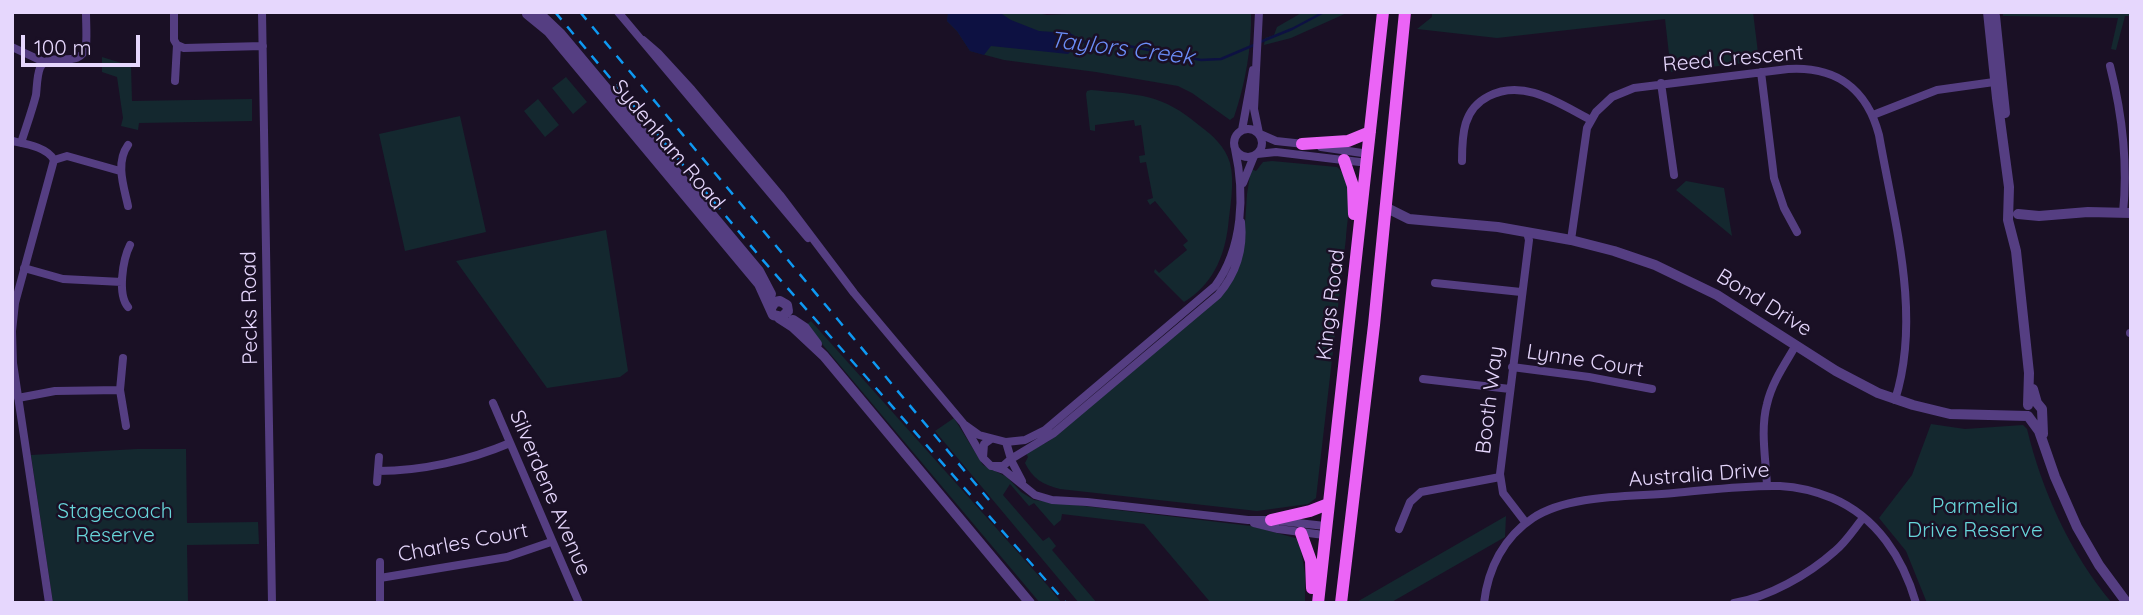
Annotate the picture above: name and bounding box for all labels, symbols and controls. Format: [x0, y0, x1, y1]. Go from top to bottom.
scale bar [24, 21, 144, 65]
water label: Taylors Creek [1048, 26, 1196, 72]
text: 100 m [34, 34, 92, 60]
street label: Reed Crescent [1662, 40, 1804, 78]
street label: Sydenham Road [606, 75, 730, 215]
street label: Kings Road [1312, 248, 1350, 362]
street label: Pecks Road [236, 251, 264, 365]
street label: Bond Drive [1712, 264, 1816, 342]
street label: Lynne Court [1525, 339, 1645, 383]
street label: Booth Way [1471, 345, 1509, 455]
street label: Silverdene Avenue [504, 407, 596, 579]
street label: Australia Drive [1628, 458, 1770, 492]
park label: Parmelia Drive Reserve [1907, 494, 2043, 544]
park label: Stagecoach Reserve [57, 499, 173, 549]
street label: Charles Court [396, 518, 530, 568]

